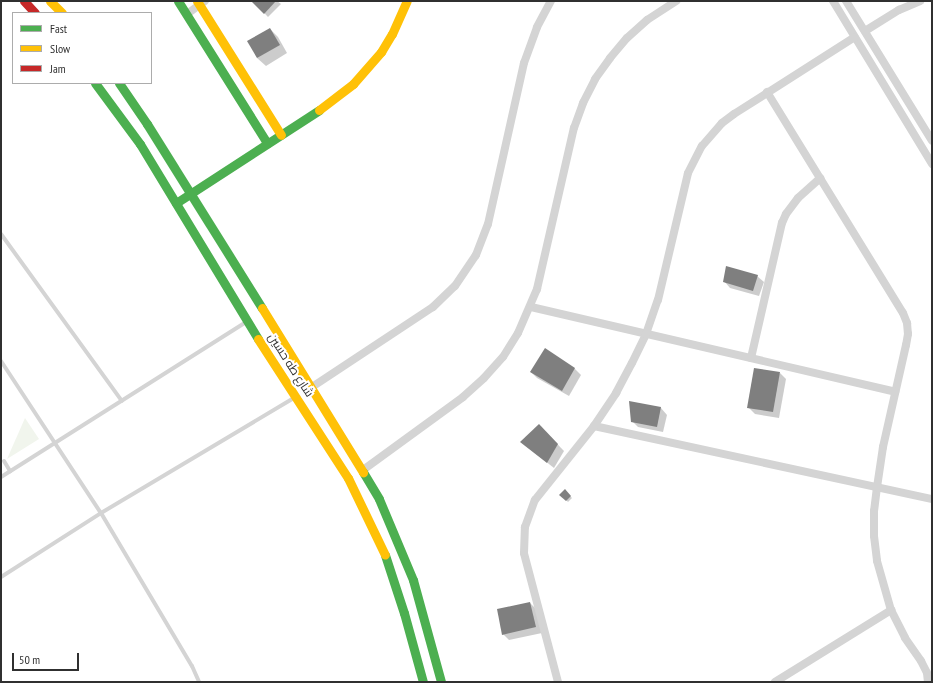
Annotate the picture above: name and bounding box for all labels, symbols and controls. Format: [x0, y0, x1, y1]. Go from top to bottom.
legend [12, 12, 152, 84]
text: Fast [50, 21, 67, 36]
text: Slow [50, 41, 70, 56]
text: Jam [50, 61, 66, 76]
street label: شارع طه حسين [265, 330, 317, 400]
scale bar [14, 645, 81, 671]
text: 50 m [19, 652, 40, 667]

